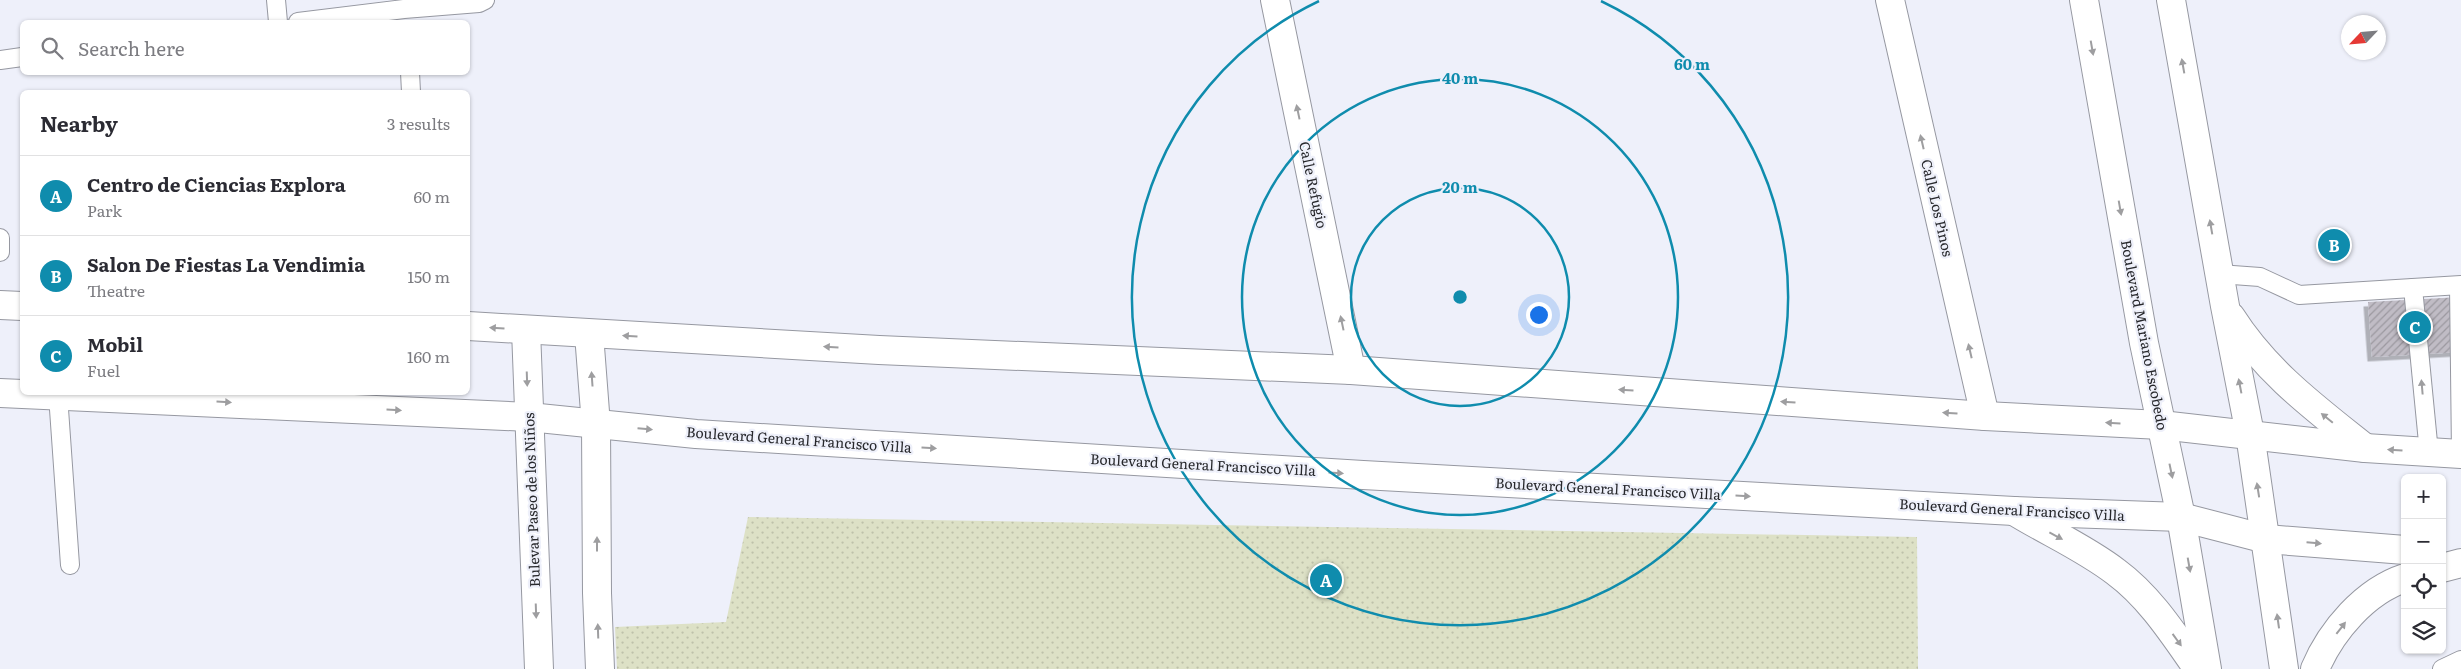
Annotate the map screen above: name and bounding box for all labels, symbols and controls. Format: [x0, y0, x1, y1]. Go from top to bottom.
north arrow [2341, 15, 2386, 60]
search box [20, 20, 470, 75]
icon: search [38, 34, 66, 62]
text: Search here [78, 34, 185, 62]
one-way arrow [2088, 40, 2096, 56]
text: 60 m [1674, 52, 1710, 75]
one-way arrow [2178, 58, 2186, 74]
text: 40 m [1442, 66, 1478, 89]
one-way arrow [1294, 104, 1302, 120]
text: Nearby [40, 107, 118, 138]
text: 3 results [387, 111, 450, 135]
one-way arrow [1918, 134, 1926, 149]
street label: Calle Refugio [1295, 139, 1333, 230]
street label: Calle Los Pinos [1917, 157, 1959, 258]
text: Centro de Ciencias Explora [87, 170, 346, 198]
text: 20 m [1442, 175, 1478, 198]
text: A [50, 184, 62, 208]
text: 60 m [413, 184, 450, 208]
text: Park [87, 198, 122, 222]
one-way arrow [2116, 201, 2124, 217]
one-way arrow [2206, 218, 2214, 234]
pin: B [2318, 226, 2350, 264]
street label: Boulevard Mariano Escobedo [2117, 238, 2173, 432]
text: Salon De Fiestas La Vendimia [87, 250, 365, 278]
text: B [50, 264, 62, 288]
text: 150 m [407, 264, 450, 288]
text: Theatre [87, 278, 145, 302]
centre of rings [1451, 288, 1469, 306]
your location [1526, 302, 1552, 328]
pin: C [2399, 308, 2431, 346]
one-way arrow [1337, 314, 1345, 330]
one-way arrow [489, 324, 505, 332]
text: Mobil [87, 330, 143, 358]
one-way arrow [622, 332, 638, 340]
one-way arrow [822, 343, 838, 351]
text: C [50, 344, 62, 368]
text: 160 m [407, 344, 450, 368]
one-way arrow [1966, 344, 1974, 359]
text: Fuel [87, 358, 120, 382]
one-way arrow [524, 371, 532, 387]
one-way arrow [587, 371, 595, 387]
one-way arrow [2236, 378, 2244, 394]
one-way arrow [2418, 379, 2426, 395]
one-way arrow [1618, 386, 1634, 394]
one-way arrow [1780, 397, 1796, 405]
one-way arrow [216, 399, 232, 407]
one-way arrow [387, 407, 403, 415]
one-way arrow [1942, 409, 1958, 417]
street label: Bulevar Paseo de los Niños [518, 412, 544, 588]
one-way arrow [2321, 412, 2334, 423]
one-way arrow [2104, 418, 2120, 426]
street label: Boulevard General Francisco Villa [686, 421, 913, 457]
one-way arrow [637, 426, 653, 434]
one-way arrow [921, 445, 937, 453]
one-way arrow [2387, 446, 2403, 454]
street label: Boulevard General Francisco Villa [1090, 448, 1317, 480]
one-way arrow [2167, 463, 2175, 479]
one-way arrow [1328, 470, 1344, 478]
street label: Boulevard General Francisco Villa [1495, 472, 1722, 504]
map controls [2401, 474, 2446, 654]
button: + [2401, 474, 2446, 519]
one-way arrow [2254, 482, 2262, 498]
one-way arrow [1735, 493, 1751, 501]
street label: Boulevard General Francisco Villa [1899, 493, 2126, 525]
button: − [2401, 519, 2446, 564]
one-way arrow [2049, 532, 2063, 540]
one-way arrow [593, 536, 601, 552]
one-way arrow [2307, 539, 2323, 547]
one-way arrow [2185, 558, 2193, 574]
pin: A [1310, 561, 1342, 599]
button: locate [2401, 564, 2446, 609]
one-way arrow [533, 603, 541, 619]
button: layers [2401, 609, 2446, 654]
one-way arrow [2273, 612, 2281, 628]
one-way arrow [2335, 622, 2346, 635]
one-way arrow [594, 623, 602, 639]
one-way arrow [2172, 634, 2182, 647]

